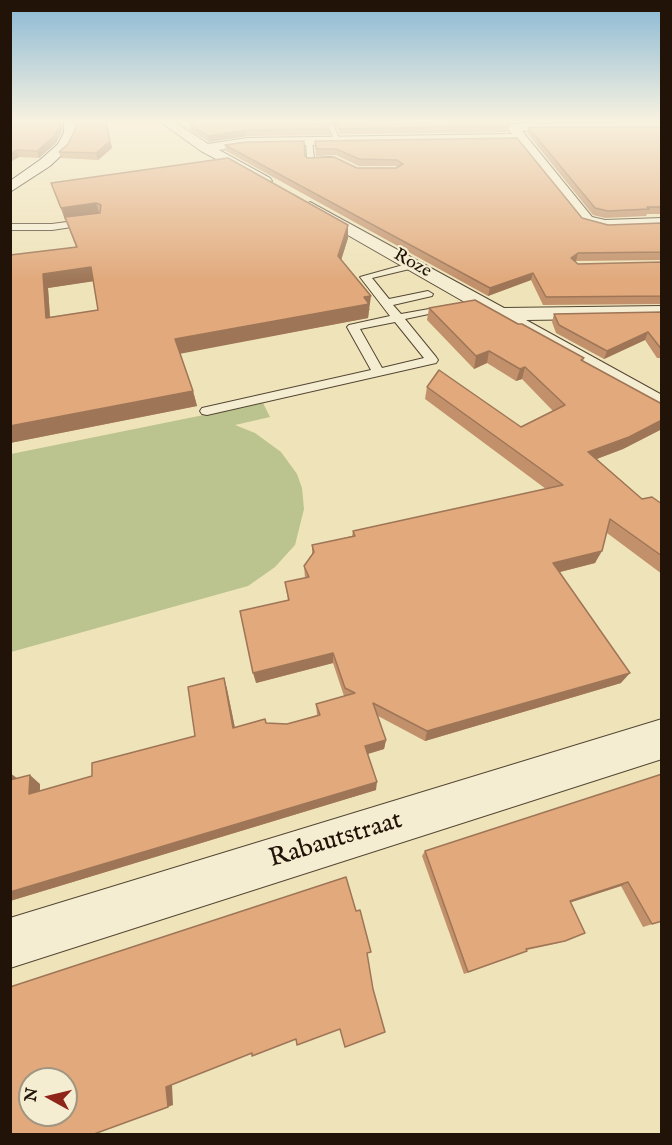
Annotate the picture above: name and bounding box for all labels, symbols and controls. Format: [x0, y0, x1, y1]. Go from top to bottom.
street label: Roze [389, 245, 435, 283]
street label: Rabautstraat [266, 806, 406, 876]
north arrow [18, 1067, 78, 1127]
text: N [21, 1087, 43, 1103]

